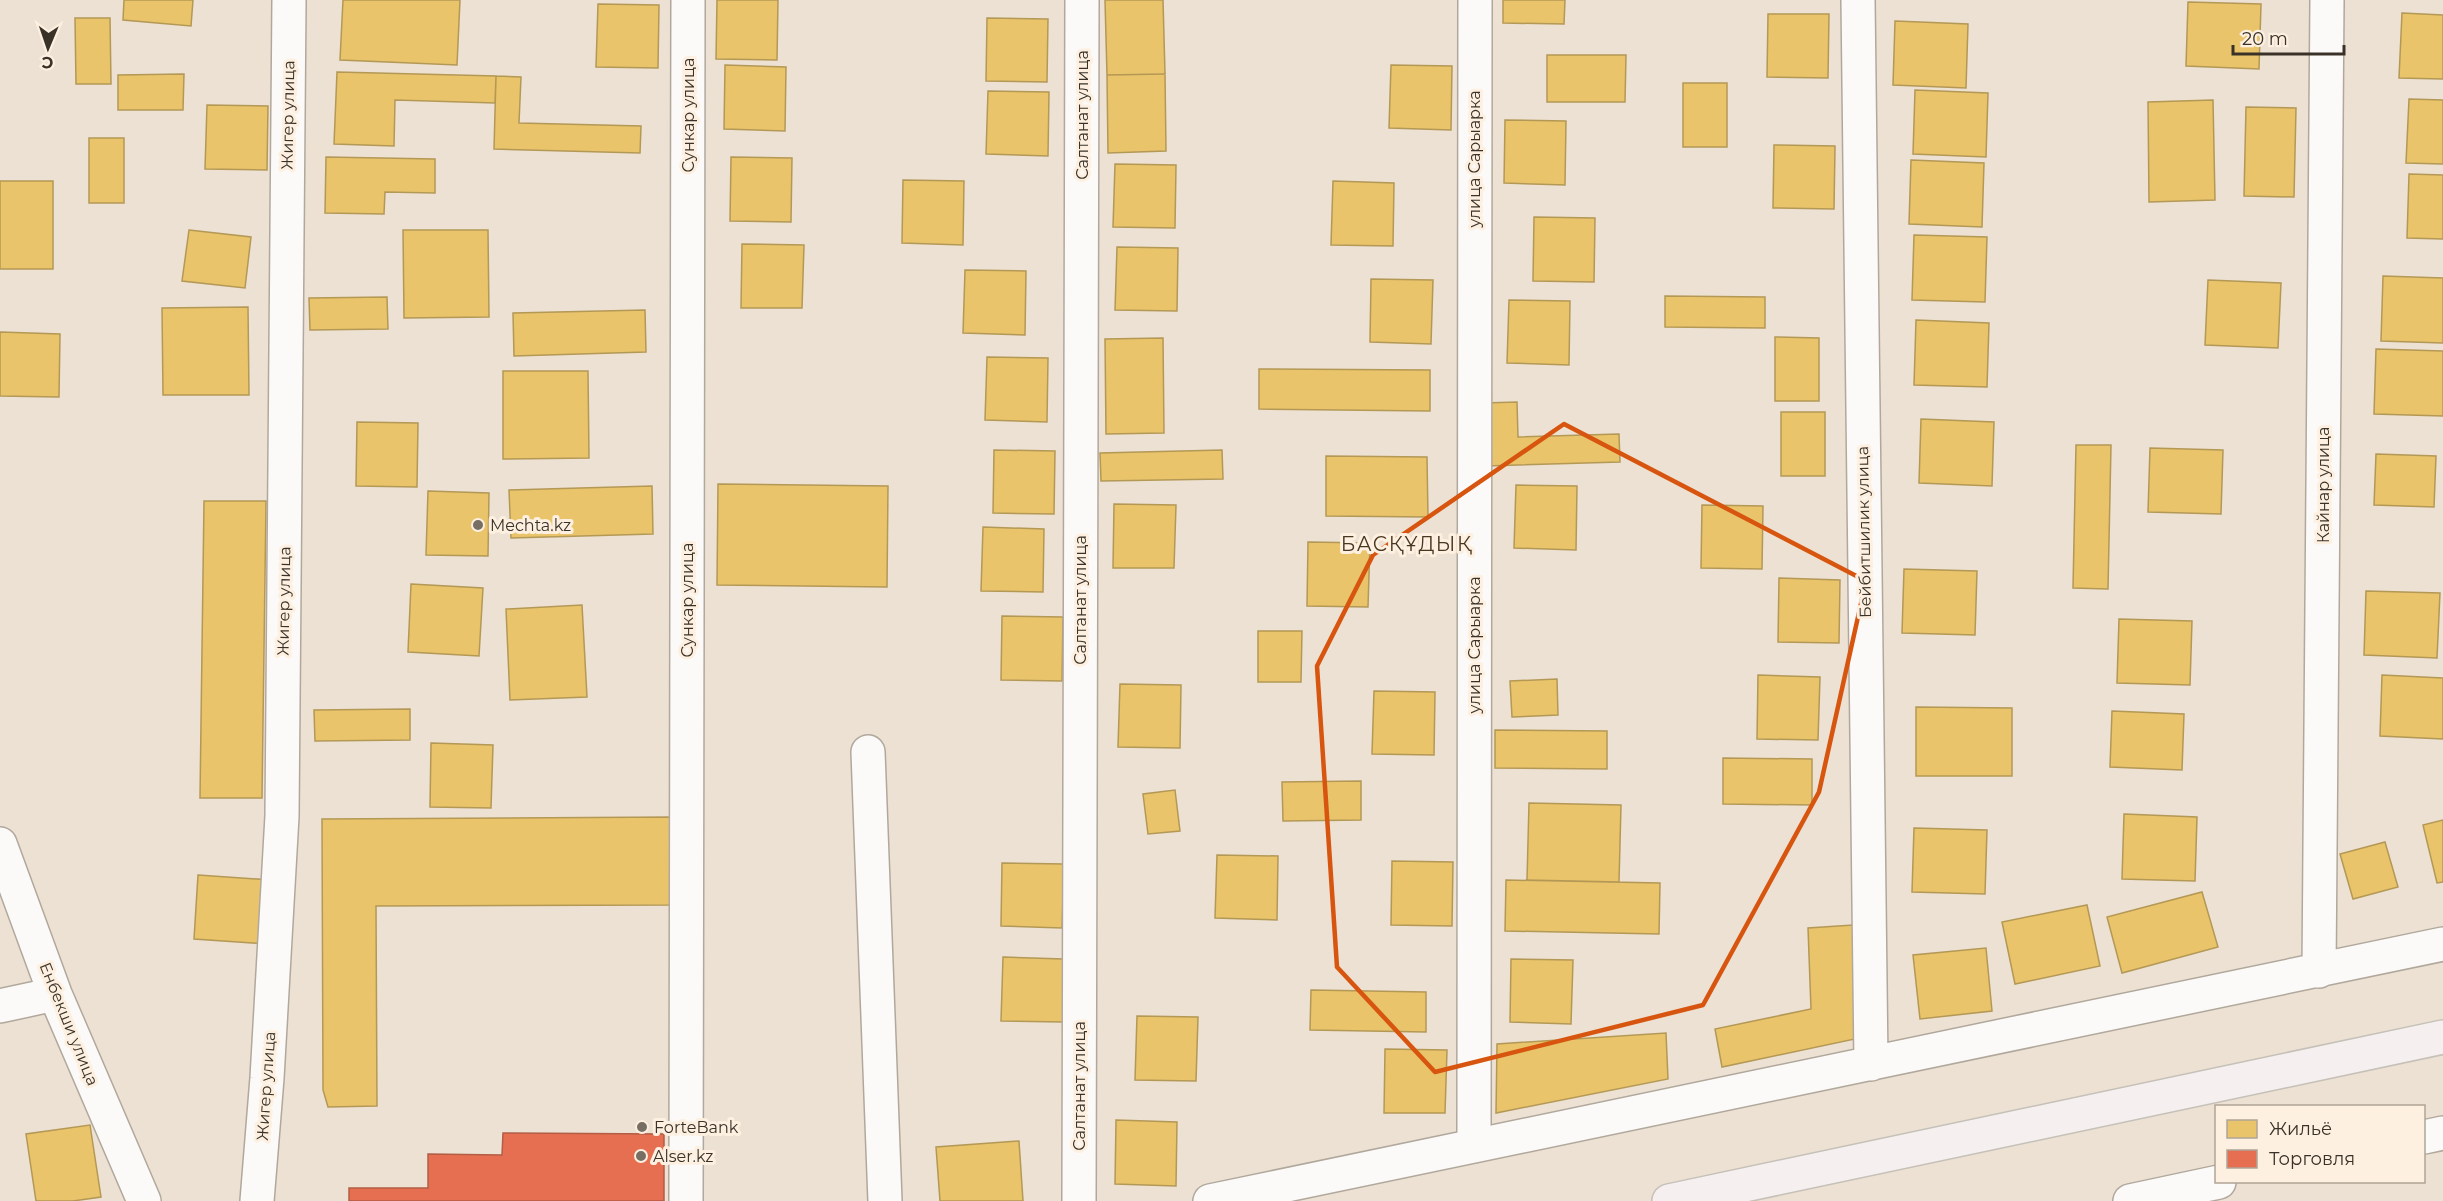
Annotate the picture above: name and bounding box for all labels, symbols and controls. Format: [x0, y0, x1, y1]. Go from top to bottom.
north arrow [18, 18, 78, 78]
scale bar [2233, 18, 2344, 56]
text: 20 m [2242, 28, 2288, 50]
street label: Салтанат улица [1073, 50, 1092, 180]
text: С [41, 53, 54, 72]
street label: Сункар улица [679, 58, 698, 172]
street label: Жигер улица [278, 60, 298, 170]
street label: улица Сарыарка [1465, 90, 1484, 229]
street label: Кайнар улица [2314, 427, 2333, 543]
street label: Бейбитшилик улица [1853, 446, 1875, 618]
place label: Mechta.kz [490, 516, 571, 535]
marker: Mechta.kz [471, 518, 485, 532]
district label: БАСҚҰДЫҚ [1341, 532, 1473, 556]
street label: Салтанат улица [1071, 535, 1090, 665]
street label: Сункар улица [678, 543, 697, 657]
street label: Жигер улица [274, 546, 294, 656]
street label: улица Сарыарка [1465, 576, 1484, 715]
street label: Енбекши улица [36, 960, 102, 1088]
street label: Салтанат улица [1070, 1021, 1089, 1151]
street label: Жигер улица [253, 1031, 279, 1141]
legend [2215, 1105, 2425, 1183]
place label: ForteBank [654, 1118, 739, 1137]
text: Жильё [2269, 1118, 2332, 1140]
marker: ForteBank [635, 1120, 649, 1134]
place label: Alser.kz [653, 1147, 713, 1166]
text: Торговля [2269, 1148, 2355, 1170]
marker: Alser.kz [634, 1149, 648, 1163]

